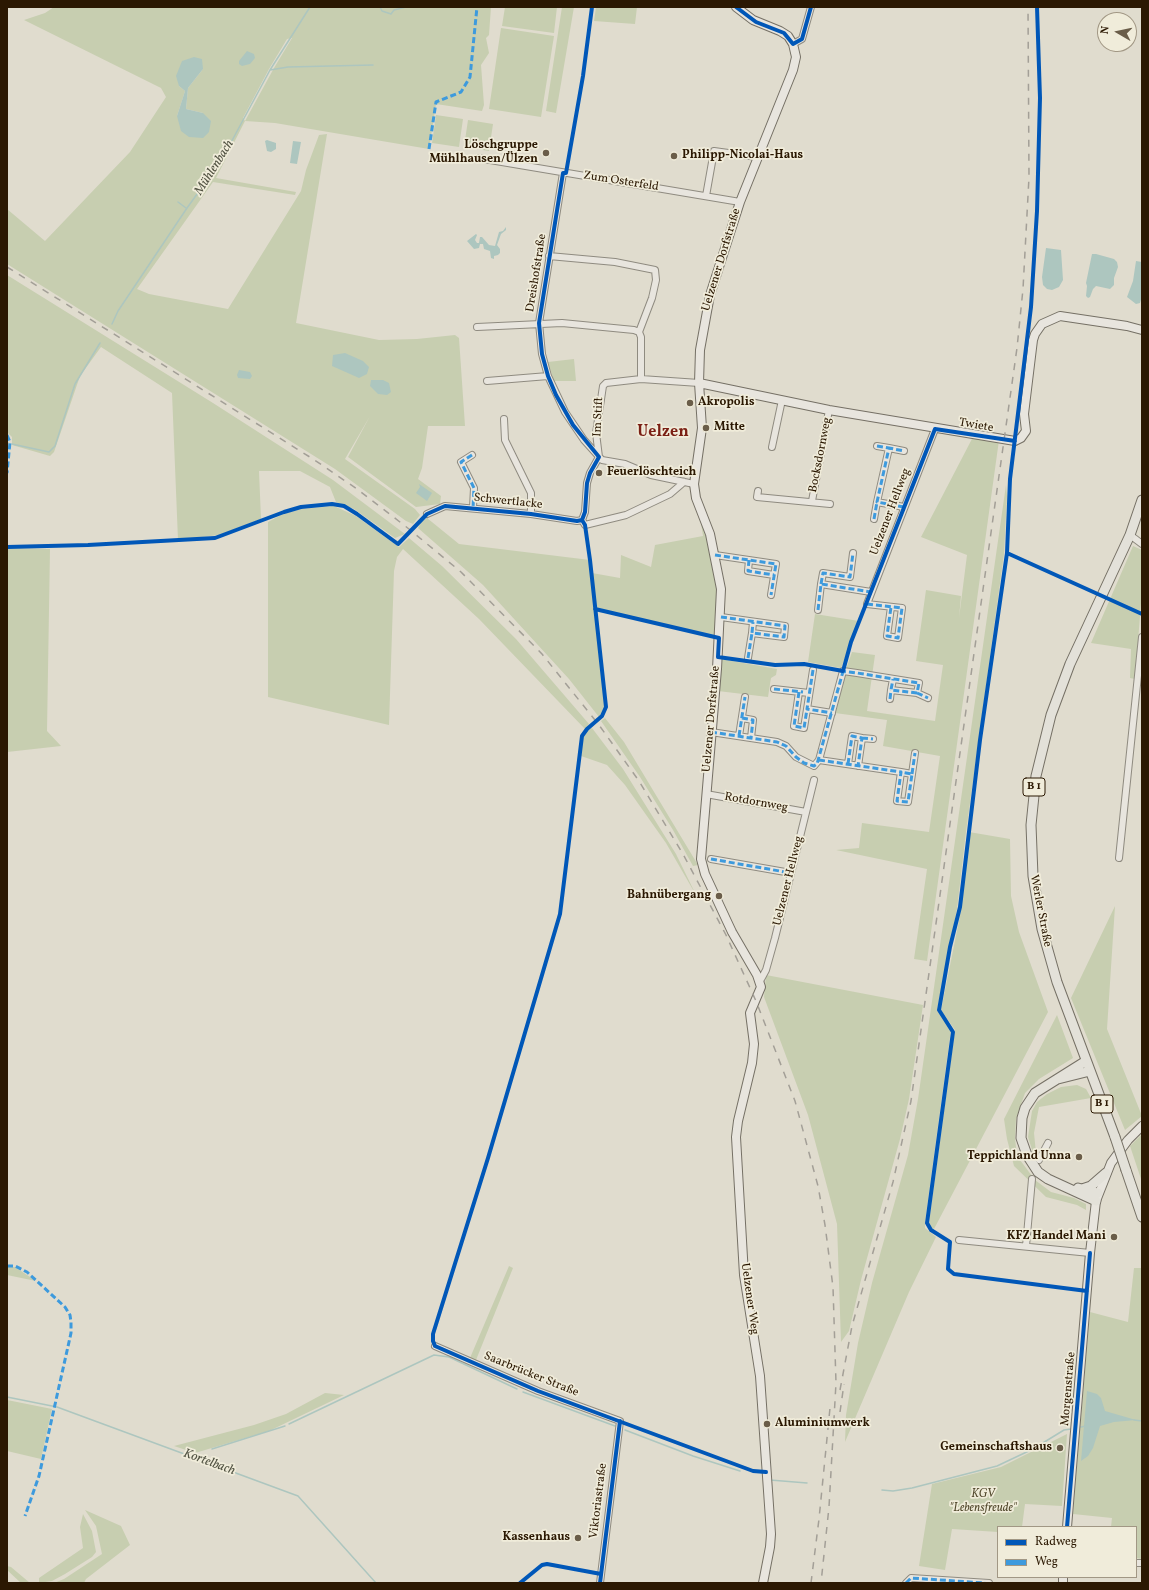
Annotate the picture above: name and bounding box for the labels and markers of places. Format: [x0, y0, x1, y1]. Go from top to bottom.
place label: Löschgruppe Mühlhausen/Ülzen [429, 139, 538, 167]
marker: Löschgruppe Mühlhausen/Ülzen [541, 148, 551, 158]
place label: Philipp-Nicolai-Haus [682, 149, 803, 163]
marker: Philipp-Nicolai-Haus [669, 151, 679, 161]
place label: Akropolis [698, 396, 754, 410]
marker: Akropolis [685, 398, 695, 408]
place label: Mitte [714, 421, 745, 435]
marker: Mitte [701, 423, 711, 433]
place label: Feuerlöschteich [607, 466, 696, 480]
marker: Feuerlöschteich [594, 468, 604, 478]
place label: Bahnübergang [627, 889, 711, 903]
marker: Bahnübergang [714, 891, 724, 901]
place label: Teppichland Unna [967, 1150, 1071, 1164]
marker: Teppichland Unna [1074, 1152, 1084, 1162]
place label: KFZ Handel Mani [1007, 1230, 1106, 1244]
marker: KFZ Handel Mani [1109, 1232, 1119, 1242]
place label: Aluminiumwerk [775, 1417, 870, 1431]
marker: Aluminiumwerk [762, 1419, 772, 1429]
place label: Gemeinschaftshaus [940, 1441, 1052, 1455]
marker: Gemeinschaftshaus [1055, 1443, 1065, 1453]
place label: Kassenhaus [502, 1531, 570, 1545]
marker: Kassenhaus [573, 1533, 583, 1543]

